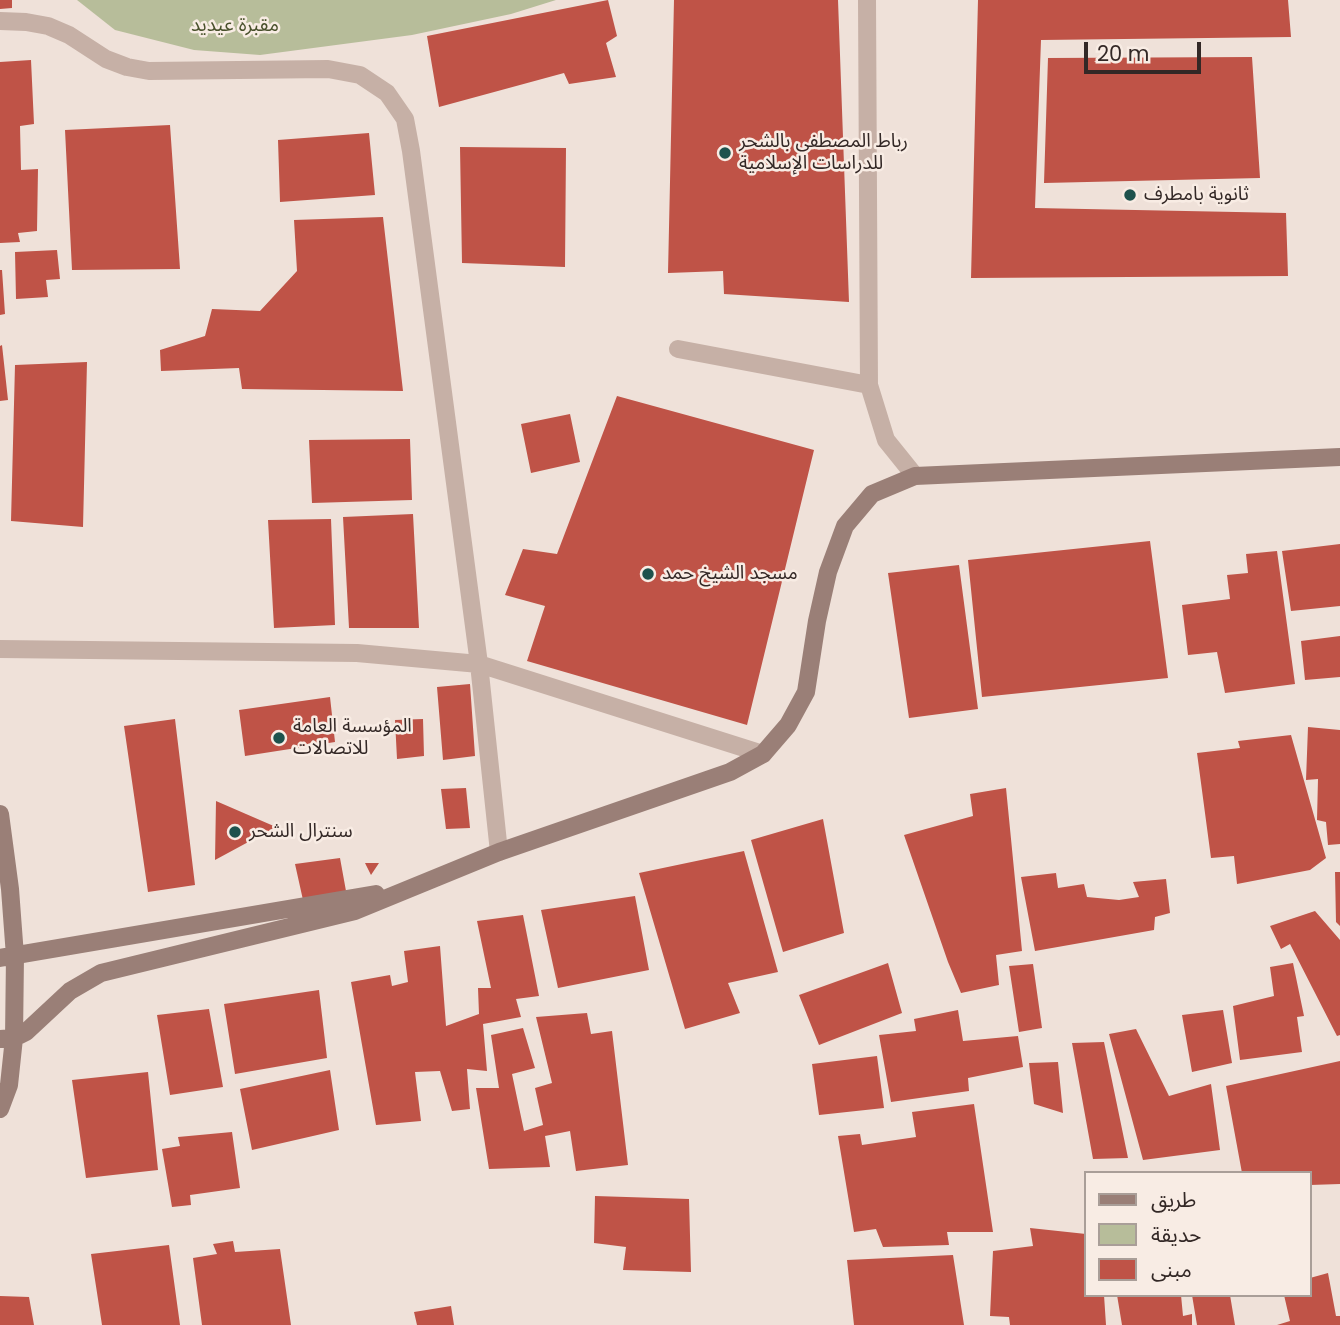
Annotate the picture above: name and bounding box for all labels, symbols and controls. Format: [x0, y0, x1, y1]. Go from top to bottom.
park label: مقبرة عيديد [191, 15, 279, 37]
scale bar [1088, 28, 1205, 72]
text: 20 m [1097, 39, 1150, 68]
place label: رباط المصطفى بالشحر للدراسات الإسلامية [739, 131, 908, 175]
marker: رباط المصطفى بالشحر للدراسات الإسلامية [717, 145, 733, 161]
place label: ثانوية بامطرف [1144, 184, 1249, 206]
marker: ثانوية بامطرف [1122, 187, 1138, 203]
place label: مسجد الشيخ حمد [662, 563, 798, 585]
marker: مسجد الشيخ حمد [640, 566, 656, 582]
place label: المؤسسة العامة للاتصالات [293, 716, 412, 760]
marker: المؤسسة العامة للاتصالات [271, 730, 287, 746]
place label: سنترال الشحر [249, 821, 353, 843]
marker: سنترال الشحر [227, 824, 243, 840]
legend [1084, 1171, 1312, 1297]
text: طريق [1151, 1185, 1196, 1214]
text: حديقة [1151, 1220, 1201, 1249]
text: مبنى [1151, 1255, 1192, 1284]

